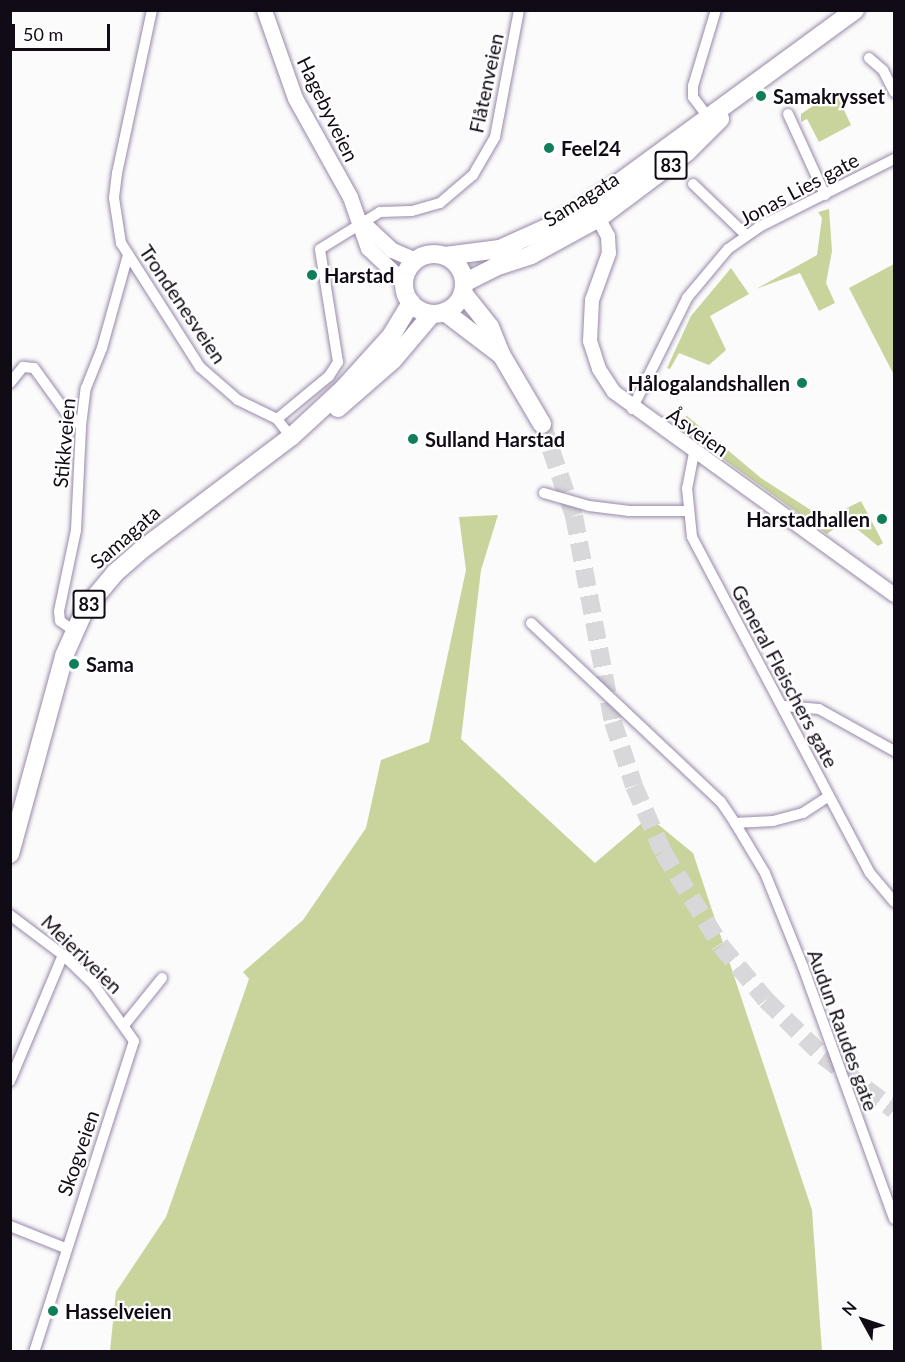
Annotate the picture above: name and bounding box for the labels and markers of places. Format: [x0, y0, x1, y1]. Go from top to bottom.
place label: Samakrysset [773, 84, 885, 108]
marker: Samakrysset [754, 89, 768, 103]
place label: Feel24 [561, 136, 621, 160]
marker: Feel24 [542, 141, 556, 155]
place label: Harstad [324, 263, 394, 287]
marker: Harstad [305, 268, 319, 282]
place label: Hålogalandshallen [628, 371, 790, 395]
marker: Hålogalandshallen [795, 376, 809, 390]
place label: Sulland Harstad [425, 427, 565, 451]
marker: Sulland Harstad [406, 432, 420, 446]
place label: Harstadhallen [746, 507, 870, 531]
marker: Harstadhallen [875, 512, 889, 526]
place label: Sama [86, 652, 134, 676]
marker: Sama [67, 657, 81, 671]
place label: Hasselveien [65, 1299, 171, 1323]
marker: Hasselveien [46, 1304, 60, 1318]

